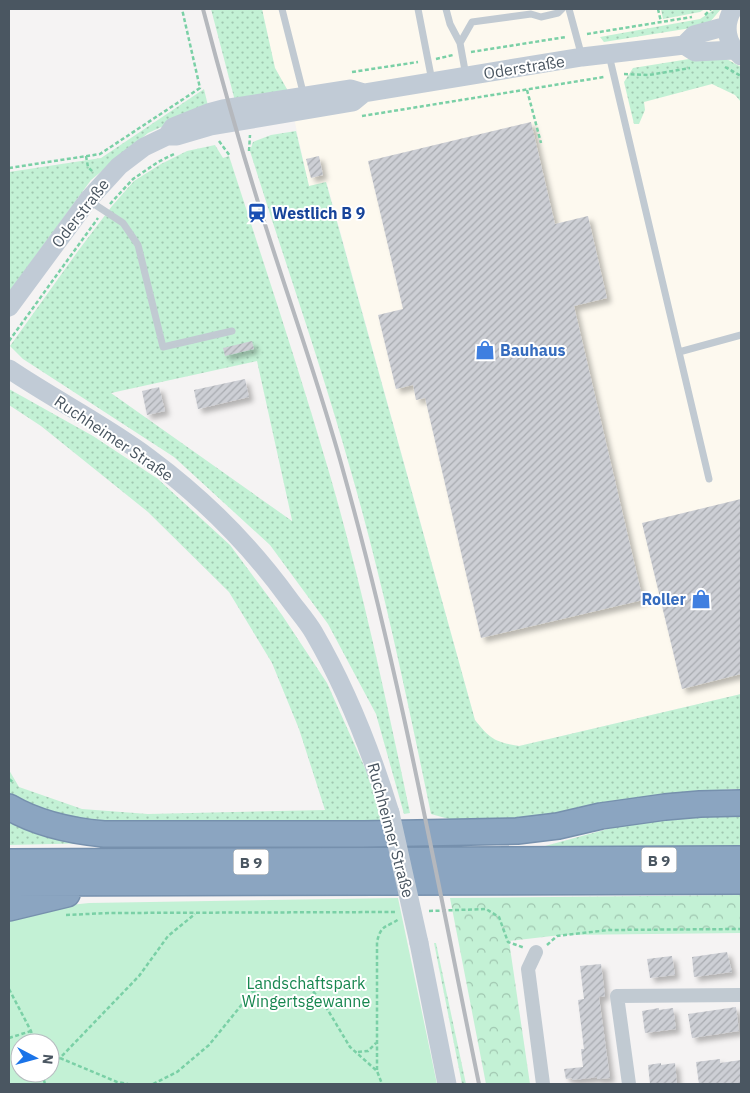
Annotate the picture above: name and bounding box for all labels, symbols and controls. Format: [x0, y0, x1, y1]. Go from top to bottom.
street label: Oderstraße [482, 51, 566, 83]
street label: Oderstraße [47, 174, 113, 251]
station icon: Westlich B 9 [246, 202, 268, 224]
place label: Westlich B 9 [272, 203, 365, 223]
shop icon: Bauhaus [474, 339, 496, 361]
place label: Bauhaus [500, 340, 566, 360]
street label: Ruchheimer Straße [51, 391, 177, 485]
shop icon: Roller [690, 588, 712, 610]
place label: Roller [641, 589, 687, 609]
street label: Ruchheimer Straße [363, 760, 419, 900]
road number: B 9 [642, 848, 676, 872]
road number: B 9 [234, 850, 268, 874]
park label: Landschaftspark Wingertsgewanne [242, 973, 370, 1011]
north arrow [10, 1033, 60, 1083]
text: N [38, 1053, 57, 1065]

